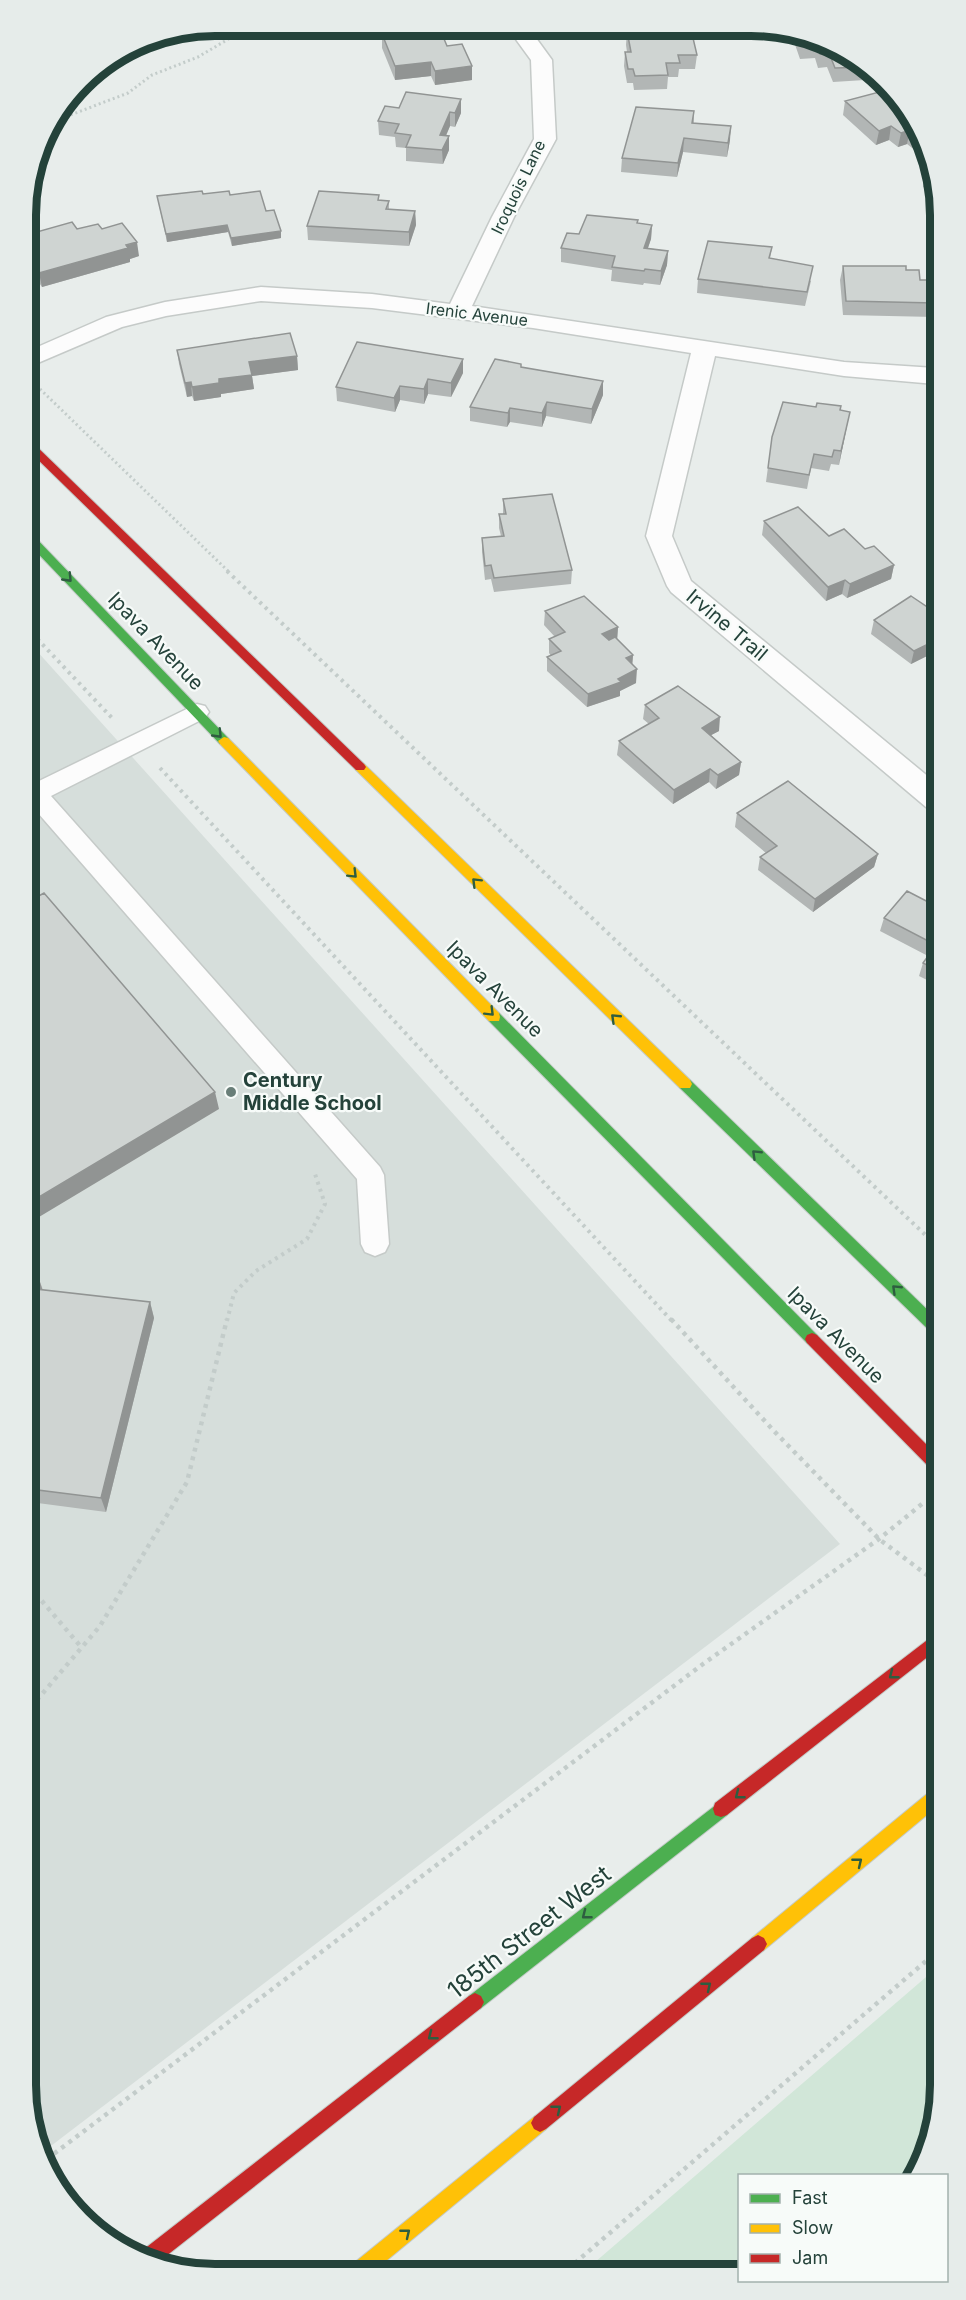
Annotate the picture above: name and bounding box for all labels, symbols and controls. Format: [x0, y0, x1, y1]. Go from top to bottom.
street label: Iroquois Lane [487, 137, 549, 237]
street label: Irenic Avenue [425, 298, 529, 330]
one-way arrow [60, 571, 71, 582]
street label: Irvine Trail [682, 584, 772, 666]
street label: Ipava Avenue [103, 587, 209, 695]
one-way arrow [210, 726, 221, 737]
one-way arrow [346, 866, 357, 877]
one-way arrow [472, 878, 483, 888]
street label: Ipava Avenue [442, 936, 548, 1042]
one-way arrow [483, 1005, 494, 1016]
one-way arrow [612, 1014, 622, 1025]
place label: Century Middle School [243, 1068, 382, 1115]
marker: Century Middle School [224, 1085, 238, 1099]
one-way arrow [752, 1150, 763, 1161]
street label: Ipava Avenue [783, 1282, 889, 1388]
one-way arrow [892, 1286, 903, 1297]
one-way arrow [888, 1667, 899, 1678]
one-way arrow [735, 1787, 746, 1798]
one-way arrow [851, 1858, 862, 1869]
street label: 185th Street West [442, 1859, 617, 2005]
one-way arrow [582, 1908, 593, 1919]
one-way arrow [700, 1982, 711, 1993]
one-way arrow [428, 2028, 439, 2039]
one-way arrow [550, 2106, 561, 2117]
legend [738, 2174, 948, 2282]
text: Fast [792, 2187, 828, 2208]
text: Slow [792, 2217, 833, 2238]
one-way arrow [399, 2229, 410, 2240]
text: Jam [792, 2247, 828, 2268]

